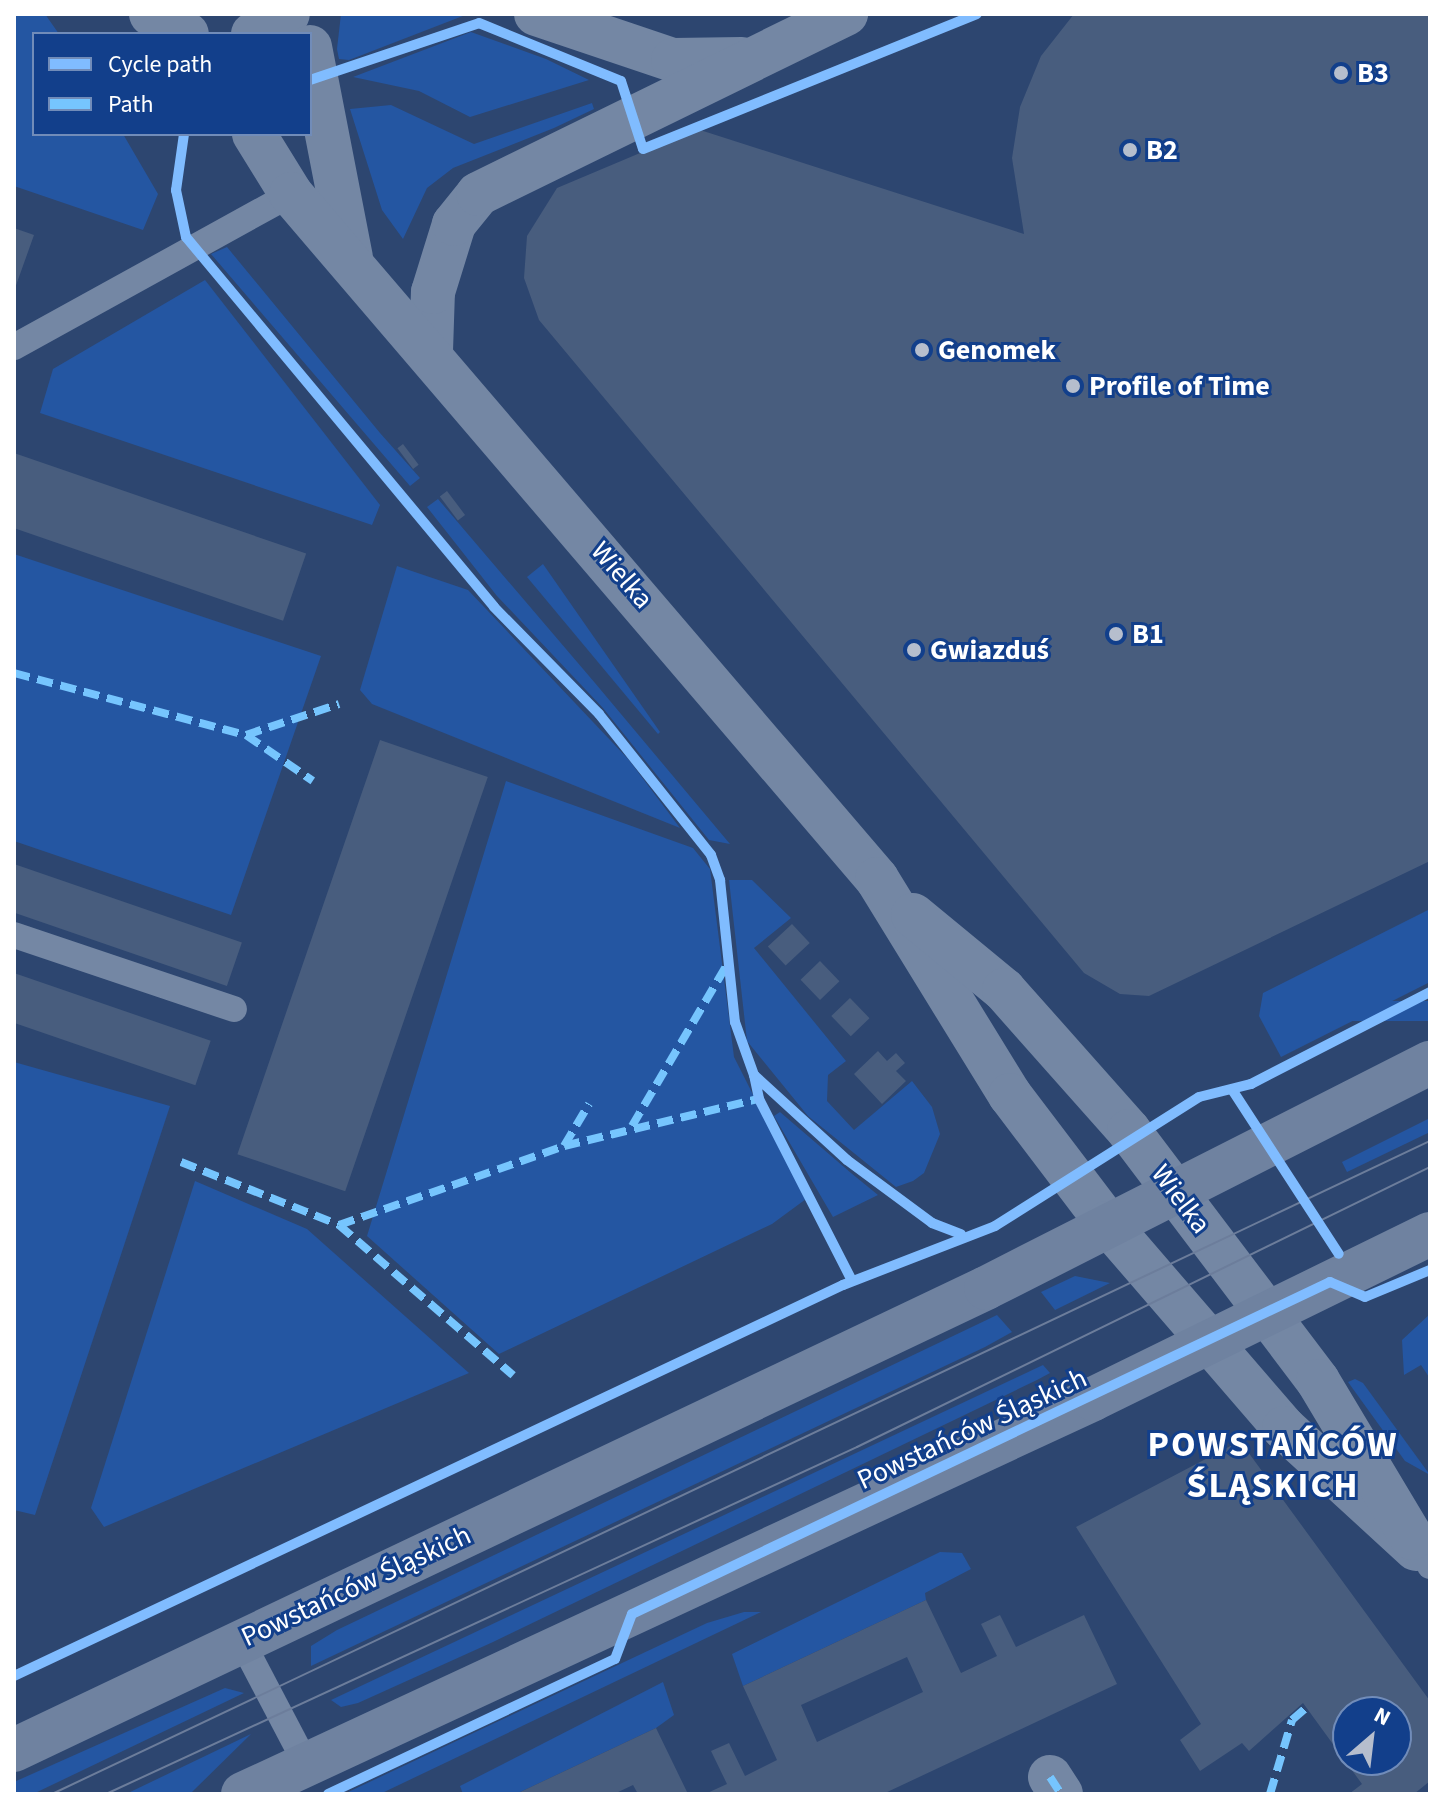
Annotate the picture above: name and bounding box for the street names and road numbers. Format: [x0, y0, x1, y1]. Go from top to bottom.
street label: Wielka [584, 535, 660, 615]
street label: Wielka [1144, 1158, 1218, 1240]
street label: Powstańców Śląskich [852, 1361, 1092, 1497]
street label: Powstańców Śląskich [236, 1518, 476, 1654]

